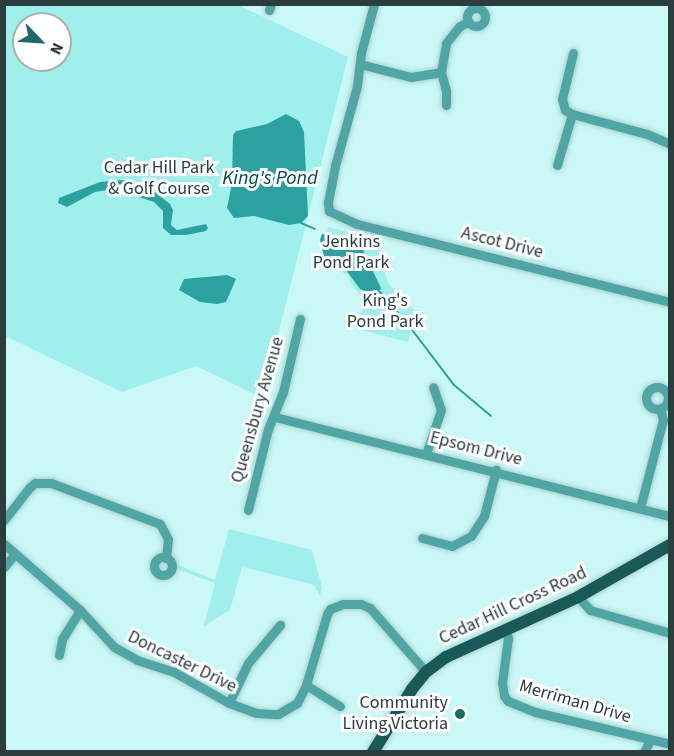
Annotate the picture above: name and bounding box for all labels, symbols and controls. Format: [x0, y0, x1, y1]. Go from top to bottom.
north arrow [12, 12, 72, 72]
text: N [44, 39, 69, 58]
park label: Cedar Hill Park & Golf Course [104, 158, 214, 201]
water label: King's Pond [222, 166, 318, 190]
street label: Ascot Drive [459, 222, 545, 264]
park label: Jenkins Pond Park [313, 232, 389, 274]
park label: King's Pond Park [347, 291, 423, 334]
street label: Queensbury Avenue [227, 334, 289, 486]
street label: Epsom Drive [428, 427, 524, 471]
street label: Cedar Hill Cross Road [436, 562, 590, 650]
street label: Doncaster Drive [124, 626, 240, 698]
street label: Merriman Drive [517, 676, 633, 728]
place label: Community Living Victoria [342, 693, 448, 736]
marker: Community Living Victoria [453, 707, 467, 721]

